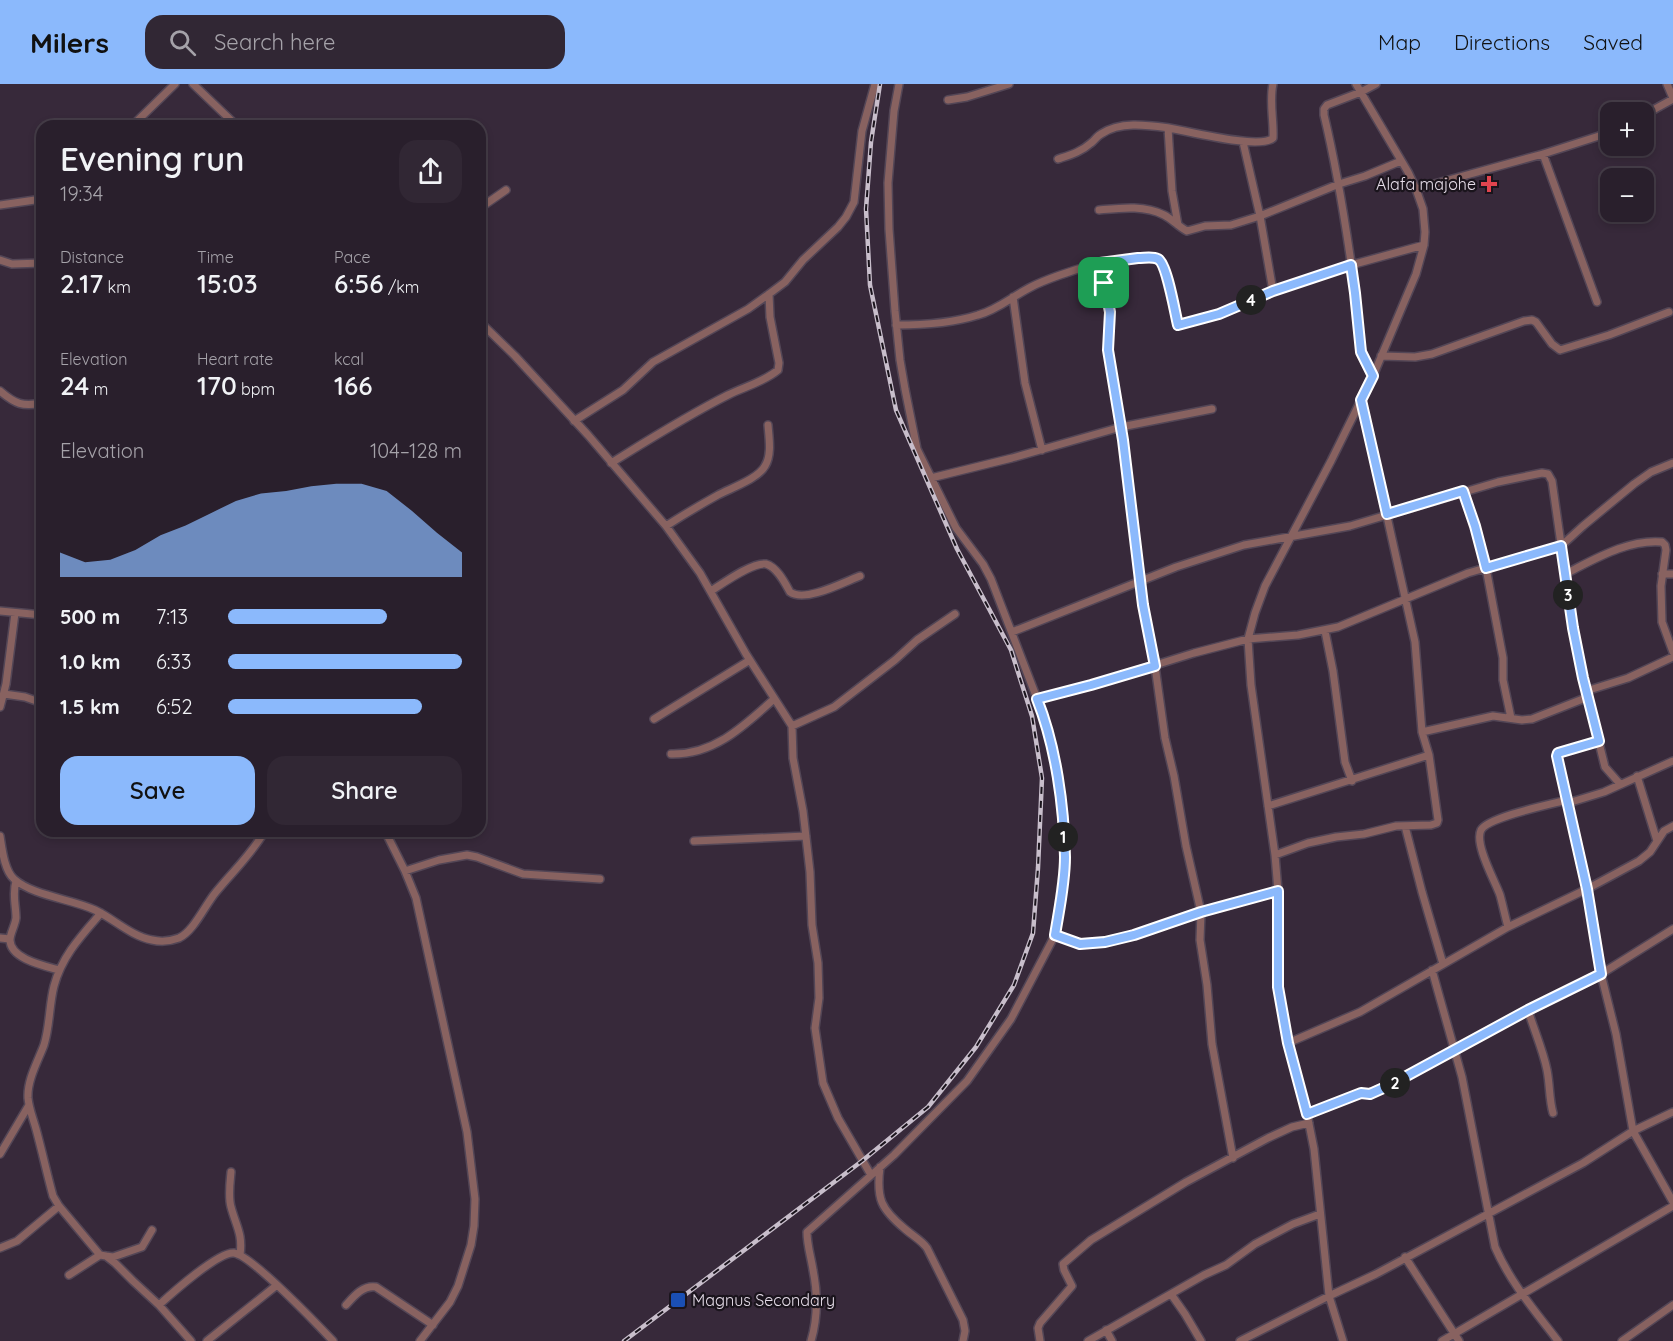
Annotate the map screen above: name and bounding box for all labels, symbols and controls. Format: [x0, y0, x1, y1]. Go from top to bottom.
search box [145, 15, 565, 69]
text: Milers [30, 25, 109, 60]
icon: search [166, 26, 199, 59]
text: Search here [214, 28, 335, 56]
text: Map [1378, 29, 1421, 55]
text: Directions [1454, 29, 1550, 55]
text: Saved [1583, 29, 1643, 55]
map controls [1600, 102, 1654, 222]
button: + [1600, 102, 1654, 156]
text: Evening run [60, 138, 245, 179]
button: share [399, 140, 462, 203]
button: − [1600, 168, 1654, 222]
place label: Alafa majohe [1376, 174, 1476, 194]
marker: Alafa majohe [1480, 175, 1498, 193]
text: 19:34 [60, 181, 103, 206]
text: Distance [60, 247, 124, 267]
text: Time [197, 247, 234, 267]
text: Pace [334, 247, 370, 267]
pin [1078, 257, 1129, 308]
icon: arrive [1087, 266, 1120, 299]
text: 2.17 [60, 267, 103, 300]
text: 15:03 [197, 267, 258, 300]
text: 6:56 [334, 267, 384, 300]
text: km [103, 277, 131, 297]
text: /km [384, 277, 419, 297]
pin: 4 [1236, 285, 1266, 315]
text: 4 [1246, 290, 1256, 310]
text: Elevation [60, 349, 127, 369]
text: Heart rate [197, 349, 273, 369]
text: kcal [334, 349, 364, 369]
text: 24 [60, 369, 89, 402]
text: 170 [197, 369, 237, 402]
text: 166 [334, 369, 372, 402]
text: m [89, 379, 108, 399]
text: bpm [237, 379, 275, 399]
text: Elevation [60, 438, 144, 463]
text: 104–128 m [370, 438, 462, 463]
pin: 3 [1553, 580, 1583, 610]
text: 3 [1564, 585, 1572, 605]
text: 500 m [60, 604, 120, 629]
text: 7:13 [156, 604, 188, 629]
text: 1.0 km [60, 649, 120, 674]
text: 6:33 [156, 649, 191, 674]
text: 1.5 km [60, 694, 120, 719]
text: 6:52 [156, 694, 192, 719]
button: Save [60, 756, 255, 825]
button: Share [267, 756, 462, 825]
pin: 1 [1048, 822, 1078, 852]
text: 1 [1060, 827, 1066, 847]
pin: 2 [1380, 1068, 1410, 1098]
text: 2 [1390, 1073, 1400, 1093]
place label: Magnus Secondary [692, 1290, 835, 1310]
marker: Magnus Secondary [669, 1291, 687, 1309]

